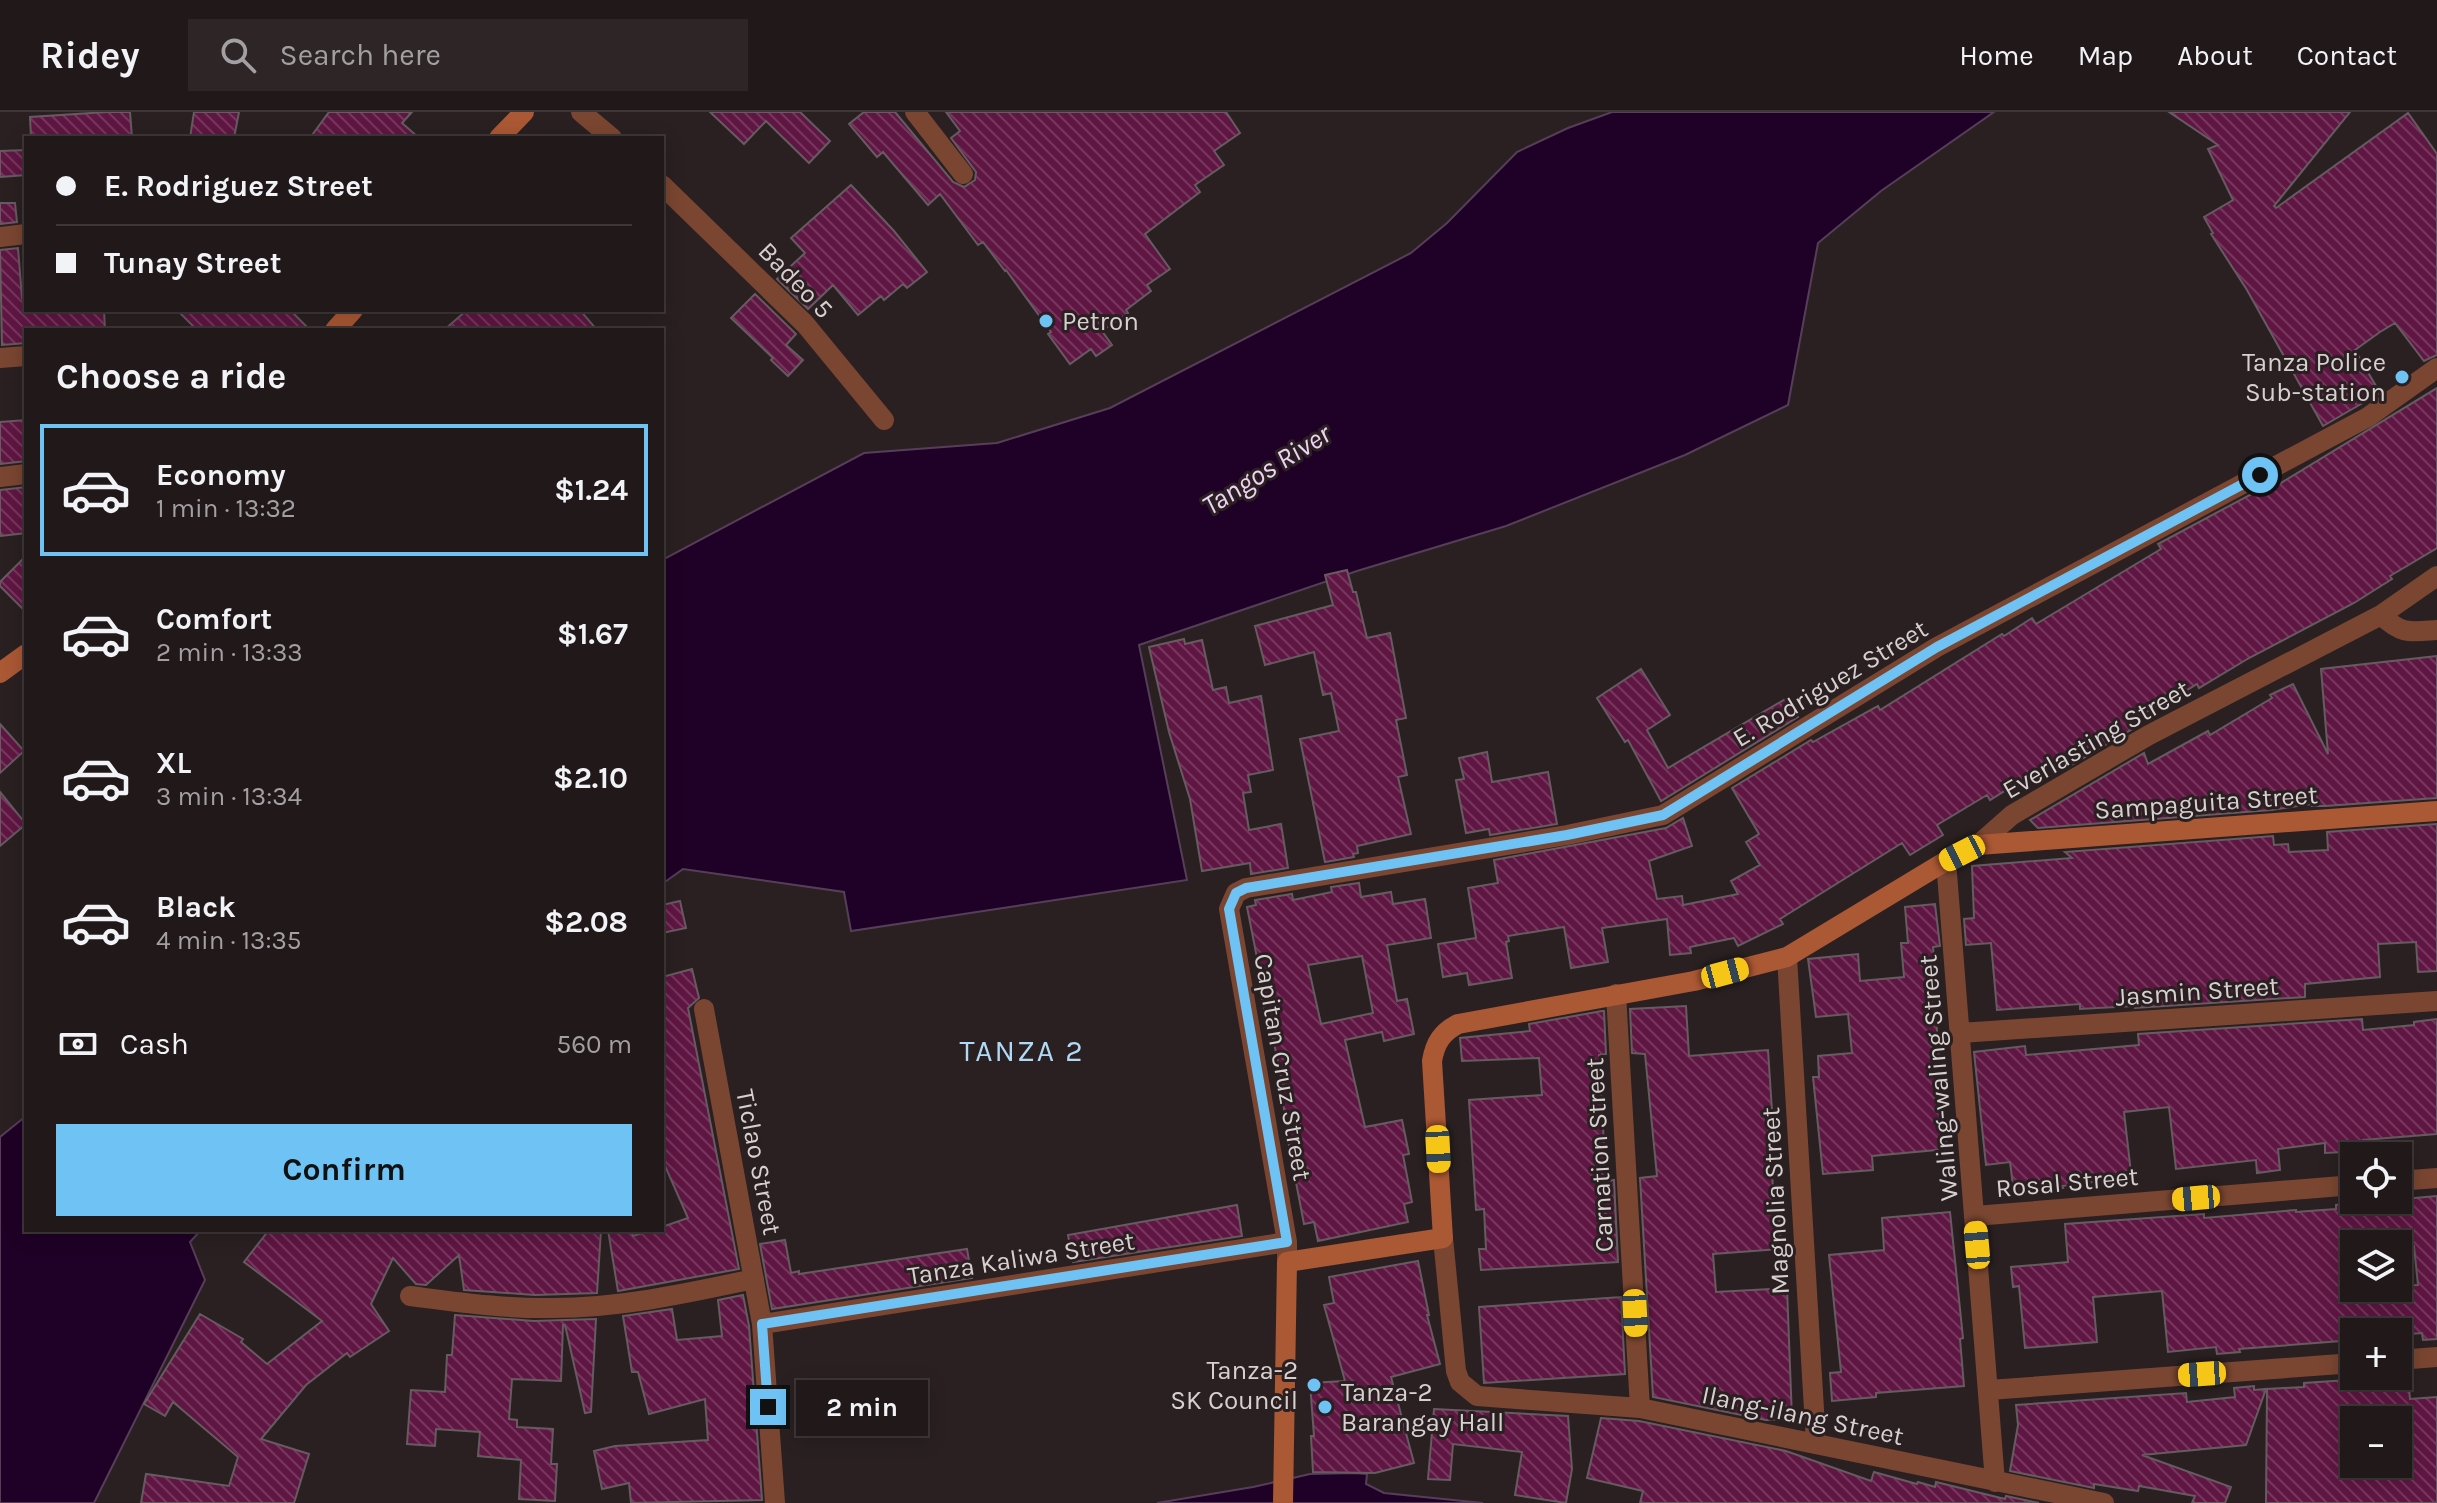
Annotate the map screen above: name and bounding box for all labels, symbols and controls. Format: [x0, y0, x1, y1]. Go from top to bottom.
search box [188, 19, 748, 91]
text: Ridey [40, 33, 140, 78]
icon: search [216, 33, 260, 77]
text: Search here [280, 37, 441, 73]
text: Home [1959, 39, 2034, 72]
text: Map [2078, 39, 2133, 72]
text: About [2177, 39, 2253, 72]
text: Contact [2297, 39, 2397, 72]
text: E. Rodriguez Street [104, 168, 373, 204]
street label: Badeo 5 [752, 236, 840, 325]
text: Tunay Street [104, 245, 282, 281]
place label: Petron [1062, 306, 1139, 337]
marker: Petron [1037, 312, 1055, 330]
place label: Tanza Police Sub-station [2242, 347, 2386, 408]
text: Choose a ride [56, 355, 286, 397]
marker: Tanza Police Sub-station [2393, 368, 2411, 386]
water label: Tangos River [1196, 416, 1338, 522]
icon: car [60, 454, 132, 526]
text: Economy [156, 457, 286, 493]
route start [2242, 457, 2278, 493]
text: $1.24 [554, 472, 628, 508]
text: 1 min · 13:32 [156, 493, 296, 524]
icon: car [60, 598, 132, 670]
text: Comfort [156, 601, 272, 637]
street label: E. Rodriguez Street [1727, 613, 1933, 754]
text: $1.67 [557, 616, 628, 652]
text: 2 min · 13:33 [156, 637, 303, 668]
street label: Everlasting Street [1997, 673, 2196, 806]
icon: car [60, 742, 132, 814]
text: XL [156, 745, 191, 781]
text: $2.10 [553, 760, 628, 796]
street label: Sampaguita Street [2093, 779, 2319, 826]
text: 3 min · 13:34 [156, 781, 302, 812]
car [1935, 831, 1989, 875]
icon: car [60, 886, 132, 958]
text: Black [156, 889, 236, 925]
text: $2.08 [544, 904, 628, 940]
text: 4 min · 13:35 [156, 925, 301, 956]
street label: Capitan Cruz Street [1247, 951, 1318, 1183]
street label: Waling-waling Street [1912, 953, 1965, 1202]
car [1699, 955, 1751, 991]
street label: Jasmin Street [2114, 970, 2280, 1013]
icon: cash [56, 1022, 100, 1066]
text: Cash [120, 1026, 189, 1062]
text: 560 m [557, 1029, 632, 1060]
district label: TANZA 2 [959, 1033, 1085, 1069]
street label: Carnation Street [1579, 1057, 1620, 1253]
street label: Ticlao Street [729, 1087, 788, 1238]
street label: Magnolia Street [1755, 1106, 1796, 1296]
button: Confirm [56, 1124, 632, 1216]
car [1425, 1124, 1451, 1174]
map controls [2340, 1142, 2412, 1478]
button: locate [2340, 1142, 2412, 1214]
street label: Rosal Street [1994, 1161, 2140, 1204]
car [2171, 1184, 2221, 1212]
car [1963, 1220, 1991, 1270]
street label: Tanza Kaliwa Street [905, 1225, 1137, 1292]
button: layers [2340, 1230, 2412, 1302]
car [1622, 1288, 1648, 1338]
button: + [2340, 1318, 2412, 1390]
place label: Tanza-2 SK Council [1170, 1355, 1298, 1416]
car [2177, 1360, 2227, 1388]
marker: Tanza-2 SK Council [1305, 1376, 1323, 1394]
place label: Tanza-2 Barangay Hall [1341, 1377, 1504, 1438]
callout: 2 min [796, 1379, 928, 1435]
street label: Ilang-ilang Street [1699, 1379, 1907, 1452]
route end [750, 1389, 786, 1425]
text: 2 min [826, 1392, 898, 1423]
marker: Tanza-2 Barangay Hall [1316, 1398, 1334, 1416]
button: − [2340, 1406, 2412, 1478]

